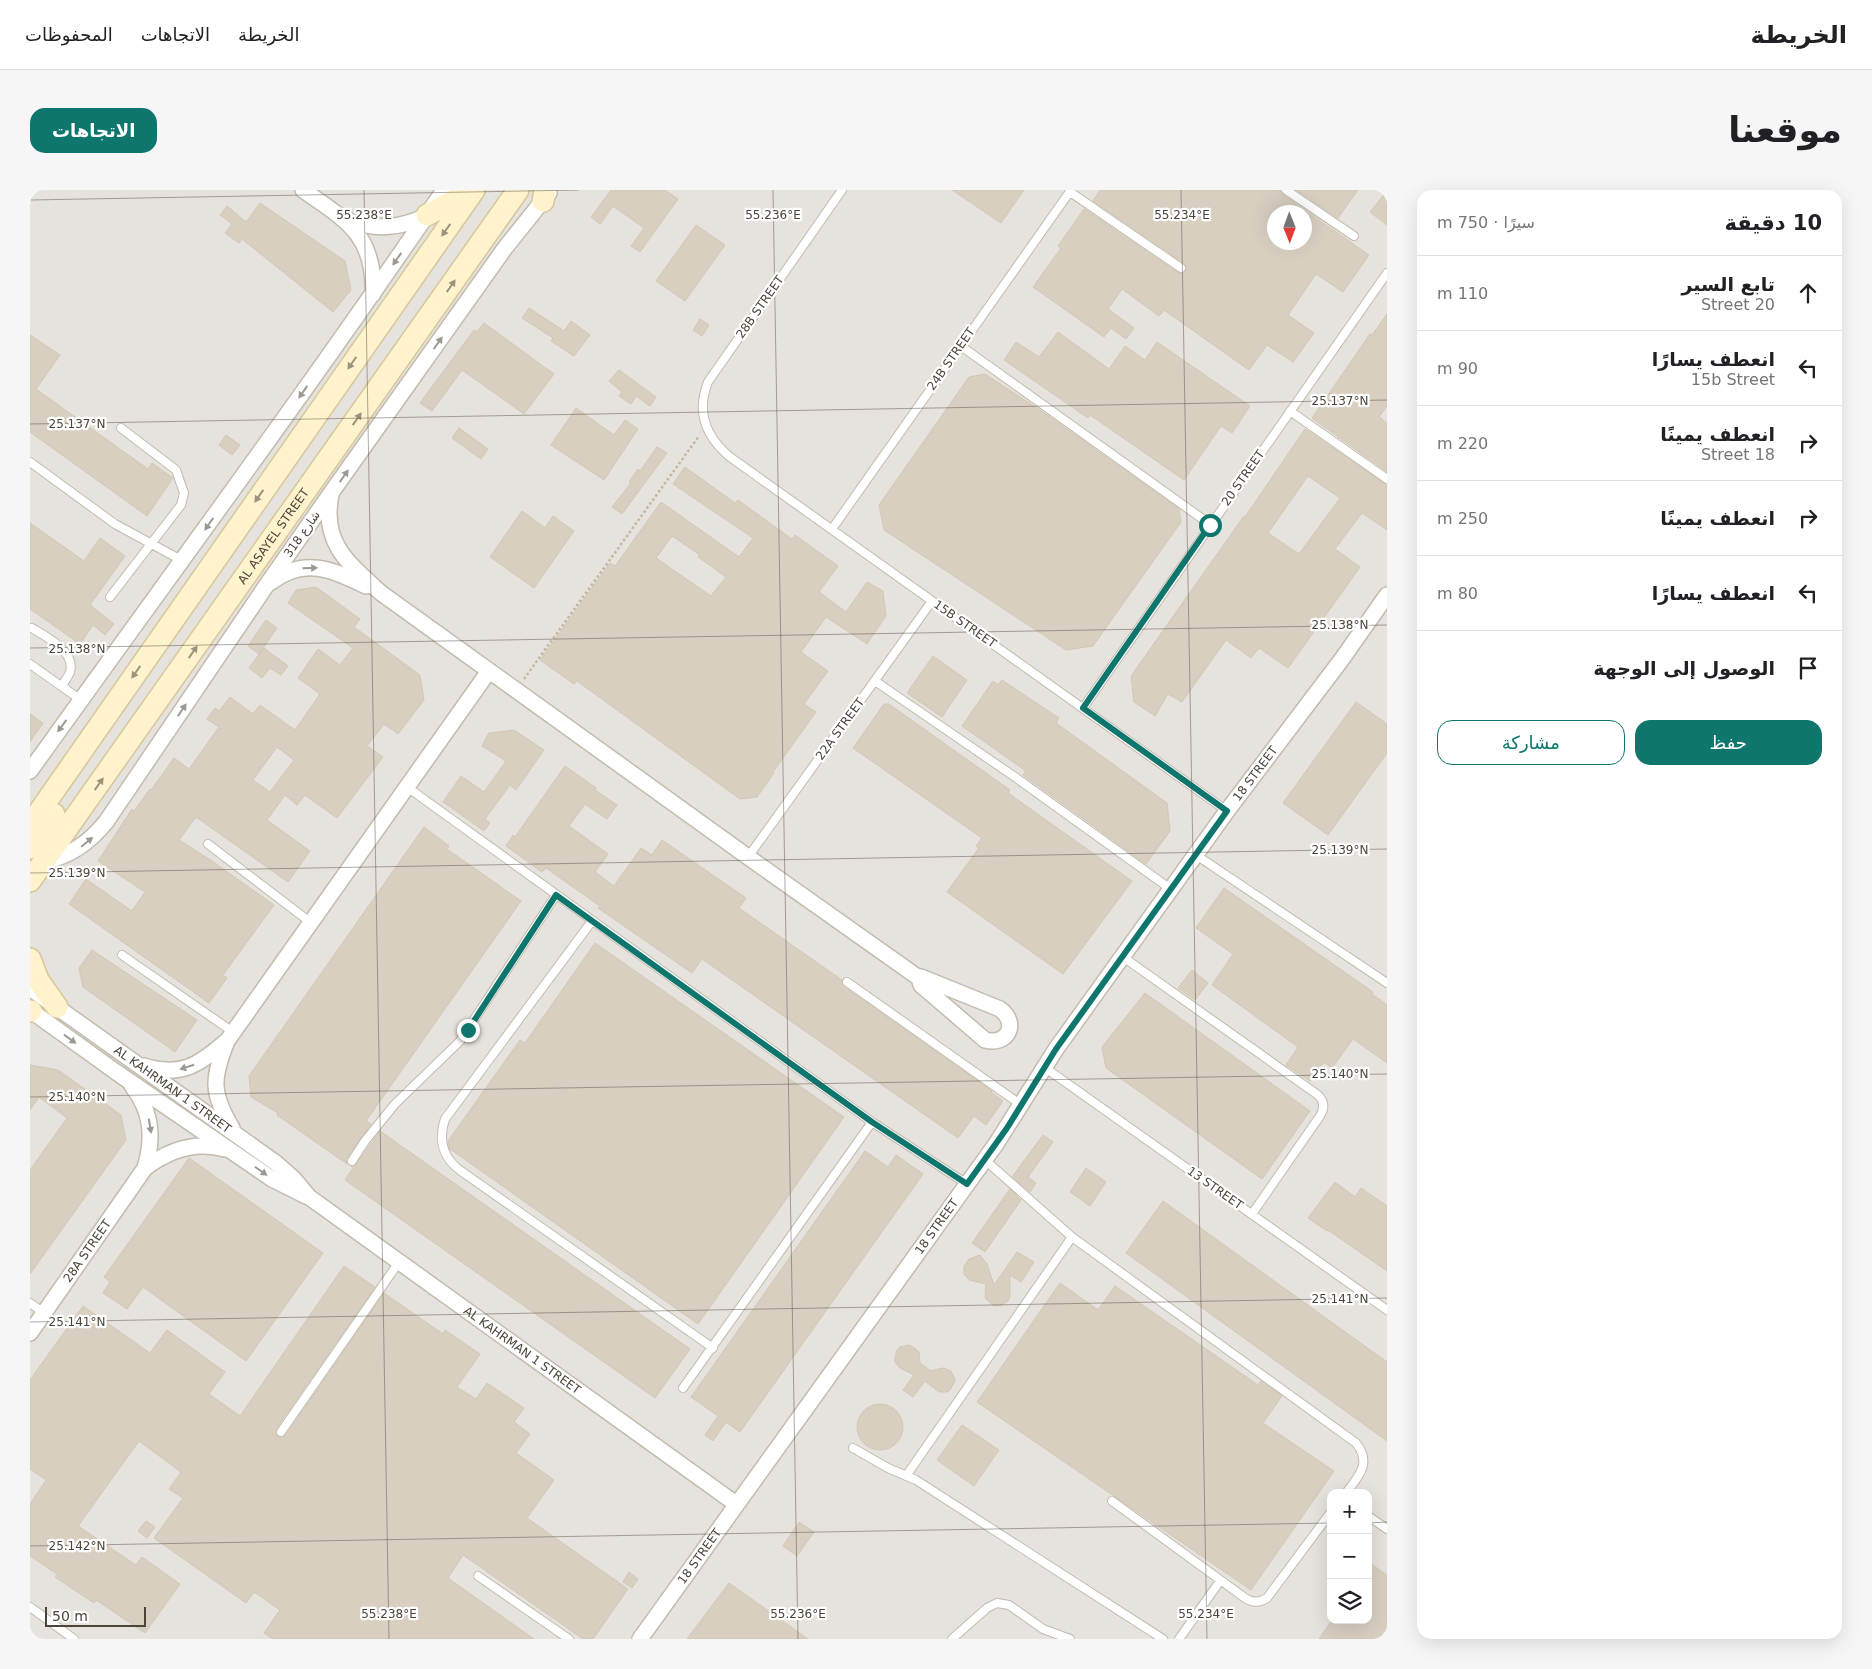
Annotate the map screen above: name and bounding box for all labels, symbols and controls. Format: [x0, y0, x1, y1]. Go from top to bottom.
text: الخريطة [1751, 21, 1847, 49]
text: المحفوظات [25, 24, 113, 45]
text: الاتجاهات [141, 24, 210, 45]
text: الخريطة [238, 24, 299, 45]
button: الاتجاهات [30, 108, 157, 153]
text: موقعنا [1728, 110, 1842, 150]
north arrow [1267, 205, 1312, 250]
text: 55.238°E [336, 208, 392, 222]
text: 55.236°E [745, 208, 801, 222]
text: 55.234°E [1154, 208, 1210, 222]
text: 10 دقيقة [1725, 211, 1822, 235]
text: سيرًا · 750 m [1437, 213, 1535, 232]
one-way arrow [440, 223, 451, 236]
one-way arrow [392, 252, 402, 266]
street label: 28B STREET [733, 273, 787, 341]
text: تابع السير [1681, 273, 1775, 295]
one-way arrow [446, 279, 456, 293]
icon: ahead [1794, 279, 1822, 307]
text: 110 m [1437, 284, 1488, 303]
text: 20 Street [1701, 295, 1775, 314]
street label: 24B STREET [924, 325, 978, 393]
one-way arrow [433, 336, 443, 350]
text: انعطف يسارًا [1652, 348, 1775, 370]
icon: left [1794, 354, 1822, 382]
one-way arrow [347, 356, 357, 370]
text: 90 m [1437, 359, 1478, 378]
text: 15b Street [1691, 370, 1775, 389]
one-way arrow [298, 385, 308, 399]
text: 25.137°N [1312, 394, 1368, 408]
one-way arrow [352, 412, 362, 426]
text: 25.137°N [49, 417, 105, 431]
text: انعطف يمينًا [1660, 423, 1775, 445]
icon: right [1794, 429, 1822, 457]
text: 220 m [1437, 434, 1488, 453]
text: 18 Street [1701, 445, 1775, 464]
street label: 20 STREET [1219, 447, 1268, 509]
one-way arrow [339, 469, 349, 482]
street label: AL ASAYEL STREET [235, 485, 312, 587]
one-way arrow [254, 489, 264, 503]
icon: right [1794, 504, 1822, 532]
text: انعطف يمينًا [1660, 507, 1775, 529]
street label: شارع 318 [281, 508, 324, 560]
text: 250 m [1437, 509, 1488, 528]
route start [1199, 514, 1222, 537]
one-way arrow [204, 517, 214, 531]
one-way arrow [303, 564, 319, 572]
icon: left [1794, 579, 1822, 607]
text: انعطف يسارًا [1652, 582, 1775, 604]
text: 80 m [1437, 584, 1478, 603]
street label: 15B STREET [931, 597, 999, 651]
text: 25.138°N [1312, 618, 1368, 632]
text: 25.138°N [49, 642, 105, 656]
one-way arrow [188, 645, 198, 658]
icon: arrive [1794, 654, 1822, 682]
text: الوصول إلى الوجهة [1593, 657, 1775, 679]
one-way arrow [131, 666, 141, 679]
street label: 22A STREET [813, 695, 868, 763]
one-way arrow [177, 703, 187, 717]
one-way arrow [57, 720, 67, 733]
button: مشاركة [1437, 720, 1625, 765]
button: حفظ [1635, 720, 1822, 765]
street label: 18 STREET [1230, 743, 1281, 804]
one-way arrow [94, 777, 104, 791]
one-way arrow [80, 836, 93, 847]
text: 25.139°N [1312, 843, 1368, 857]
text: 25.139°N [49, 866, 105, 880]
route end [457, 1019, 480, 1042]
one-way arrow [63, 1034, 77, 1044]
street label: AL KAHRMAN 1 STREET [111, 1043, 235, 1136]
one-way arrow [179, 1064, 194, 1072]
text: 25.140°N [1312, 1067, 1368, 1081]
text: 25.140°N [49, 1090, 105, 1104]
one-way arrow [146, 1119, 154, 1135]
street label: 13 STREET [1184, 1164, 1246, 1213]
one-way arrow [254, 1166, 268, 1176]
street label: 18 STREET [912, 1196, 962, 1257]
street label: 28A STREET [61, 1216, 114, 1285]
text: 25.141°N [1312, 1292, 1368, 1306]
street label: AL KAHRMAN 1 STREET [461, 1304, 584, 1397]
text: 25.141°N [49, 1315, 105, 1329]
map controls [1327, 1489, 1372, 1624]
button: + [1327, 1489, 1372, 1534]
street label: 18 STREET [675, 1525, 725, 1587]
button: − [1327, 1534, 1372, 1579]
text: 25.142°N [49, 1539, 105, 1553]
button: layers [1327, 1579, 1372, 1624]
scale bar [45, 1604, 146, 1627]
text: 55.238°E [361, 1607, 417, 1621]
text: 55.236°E [770, 1607, 826, 1621]
text: 55.234°E [1178, 1607, 1234, 1621]
text: 50 m [52, 1608, 88, 1624]

